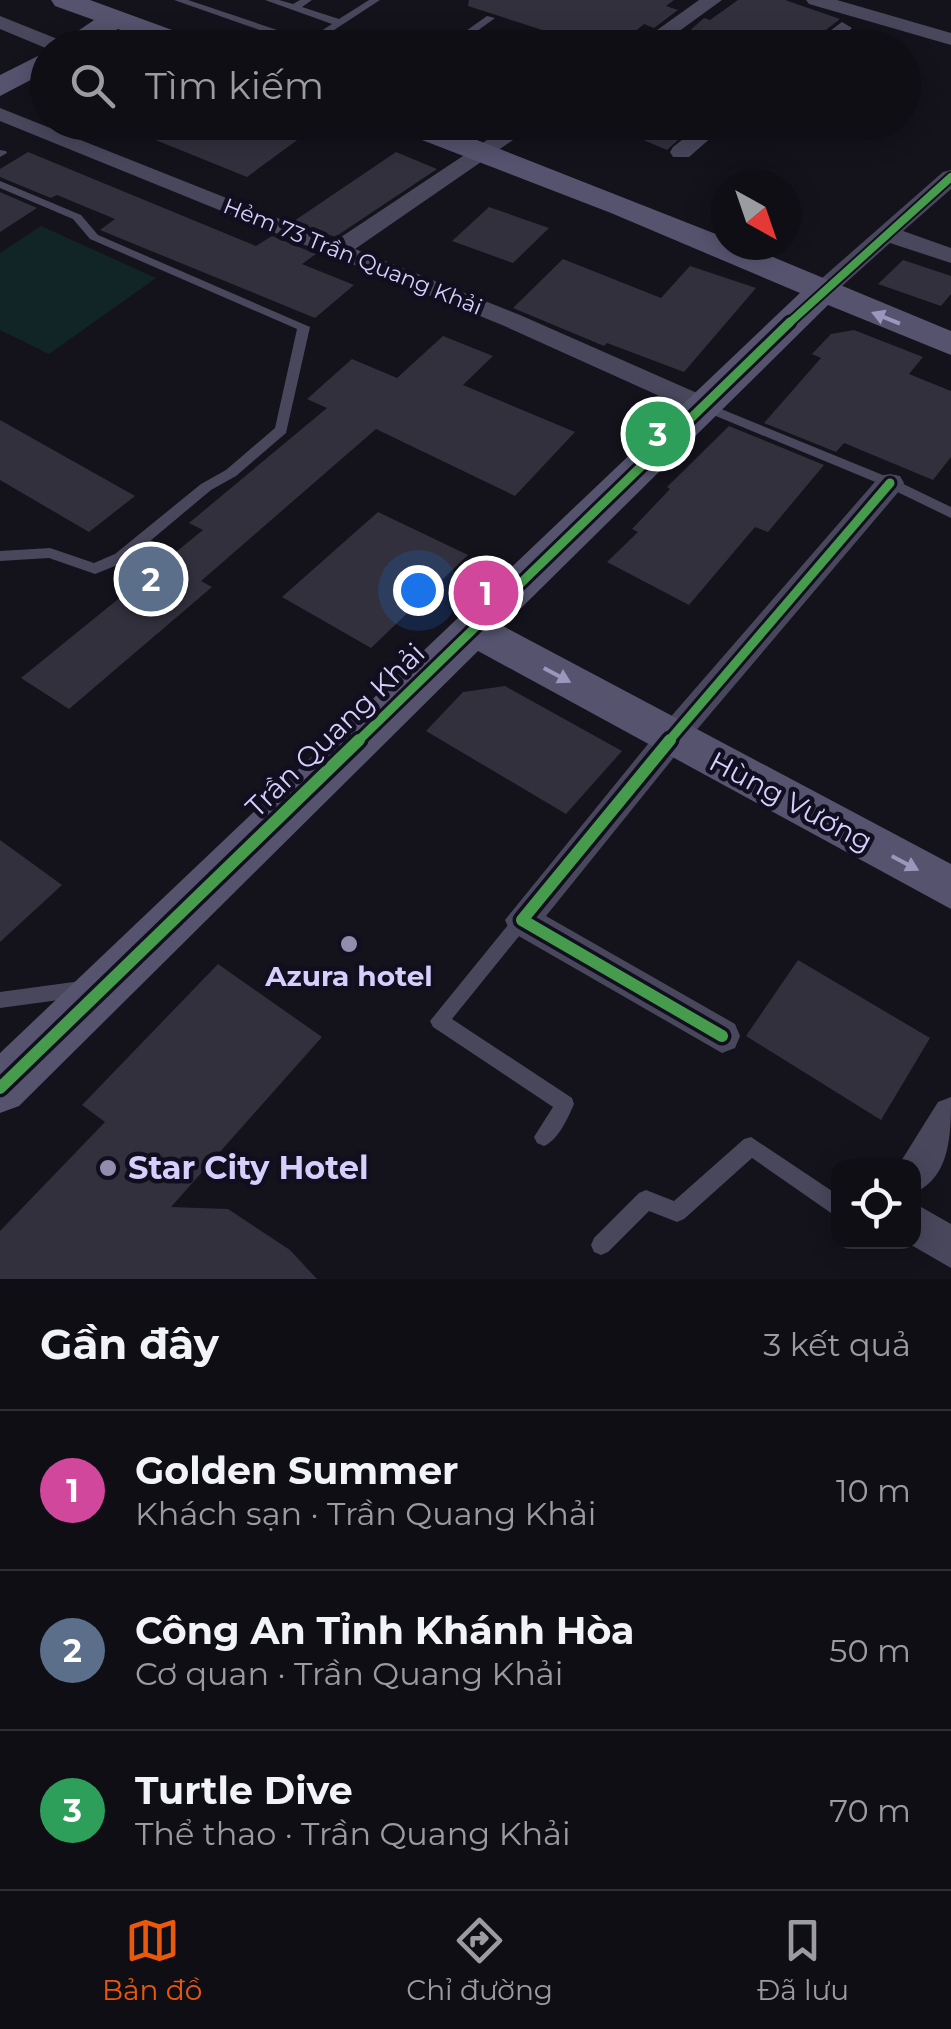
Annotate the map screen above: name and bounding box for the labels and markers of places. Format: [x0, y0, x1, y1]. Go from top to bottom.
pin: 3 [626, 396, 690, 472]
pin: 2 [118, 542, 184, 616]
pin: 1 [454, 556, 518, 630]
marker: Azura hotel [338, 933, 360, 955]
place label: Azura hotel [264, 959, 433, 993]
place label: Star City Hotel [128, 1148, 369, 1187]
marker: Star City Hotel [97, 1157, 119, 1179]

